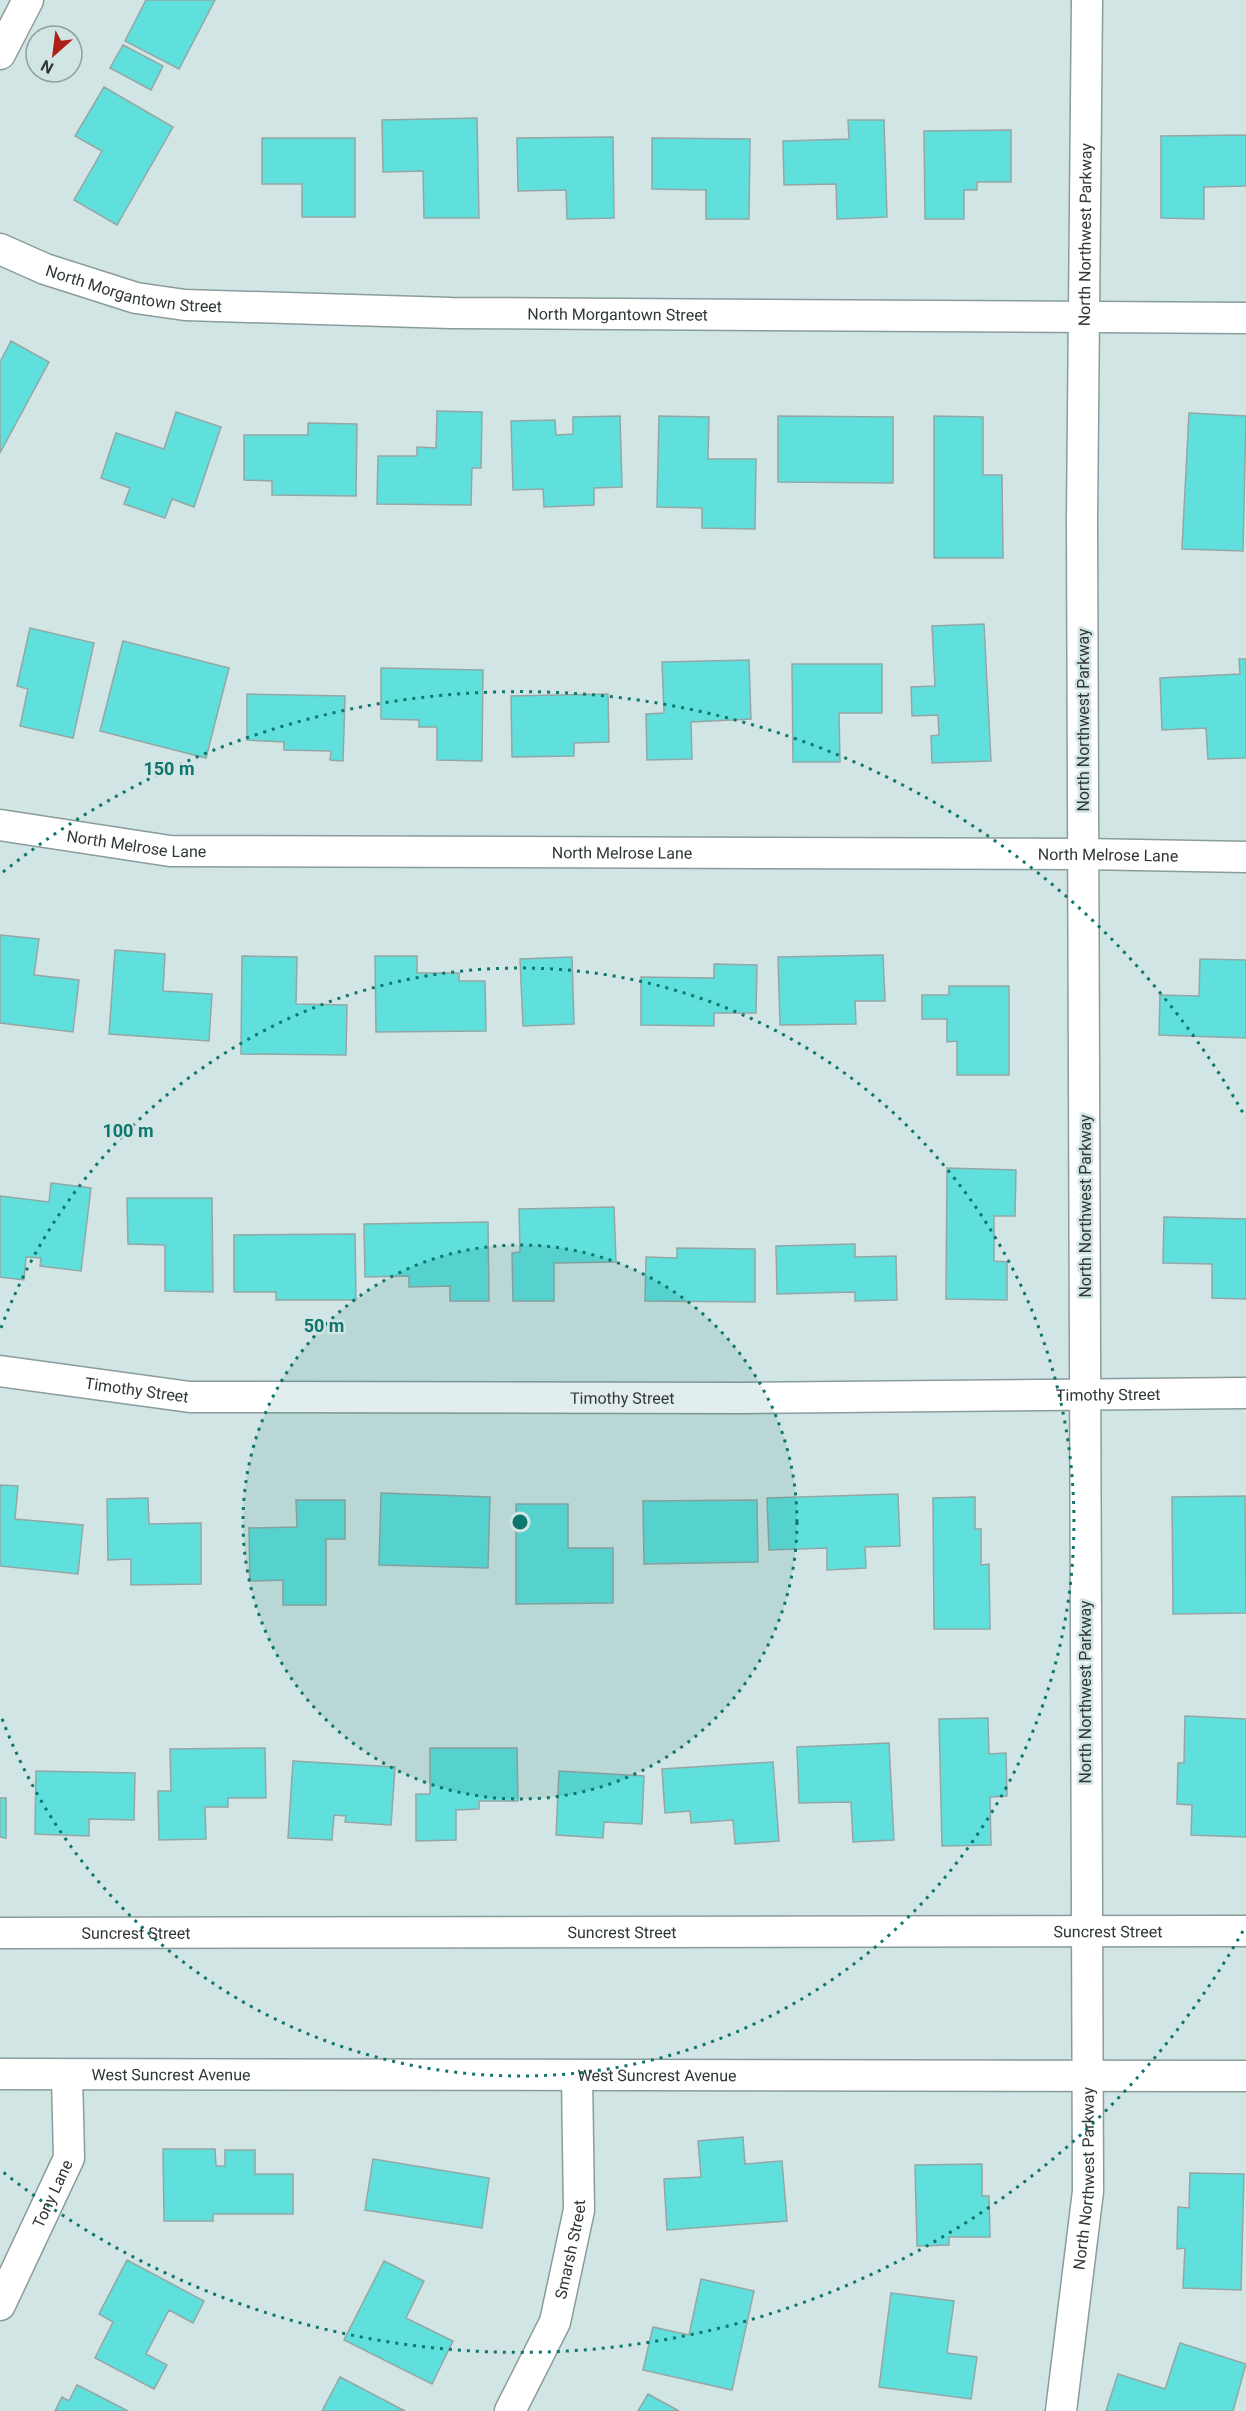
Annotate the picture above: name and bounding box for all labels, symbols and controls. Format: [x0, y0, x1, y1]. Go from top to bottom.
north arrow [24, 24, 84, 84]
text: N [38, 56, 57, 78]
street label: North Northwest Parkway [1074, 143, 1095, 326]
street label: North Morgantown Street [44, 260, 222, 316]
street label: North Morgantown Street [527, 304, 708, 324]
street label: North Northwest Parkway [1074, 628, 1093, 812]
text: 150 m [143, 758, 195, 779]
street label: North Melrose Lane [66, 826, 206, 861]
street label: North Melrose Lane [552, 843, 692, 862]
street label: North Melrose Lane [1038, 844, 1178, 865]
street label: North Northwest Parkway [1076, 1114, 1095, 1298]
text: 100 m [102, 1120, 154, 1141]
text: 50 m [304, 1315, 344, 1336]
street label: Timothy Street [84, 1373, 190, 1406]
street label: Timothy Street [1056, 1384, 1161, 1404]
street label: Timothy Street [570, 1388, 674, 1407]
centre of rings [510, 1512, 530, 1532]
street label: North Northwest Parkway [1076, 1600, 1095, 1784]
street label: Suncrest Street [567, 1922, 677, 1942]
street label: Suncrest Street [1053, 1922, 1163, 1941]
street label: Suncrest Street [81, 1923, 191, 1942]
street label: West Suncrest Avenue [91, 2065, 251, 2084]
street label: West Suncrest Avenue [577, 2065, 737, 2085]
street label: North Northwest Parkway [1069, 2087, 1098, 2271]
street label: Tony Lane [28, 2157, 76, 2231]
street label: Smarsh Street [551, 2200, 589, 2301]

